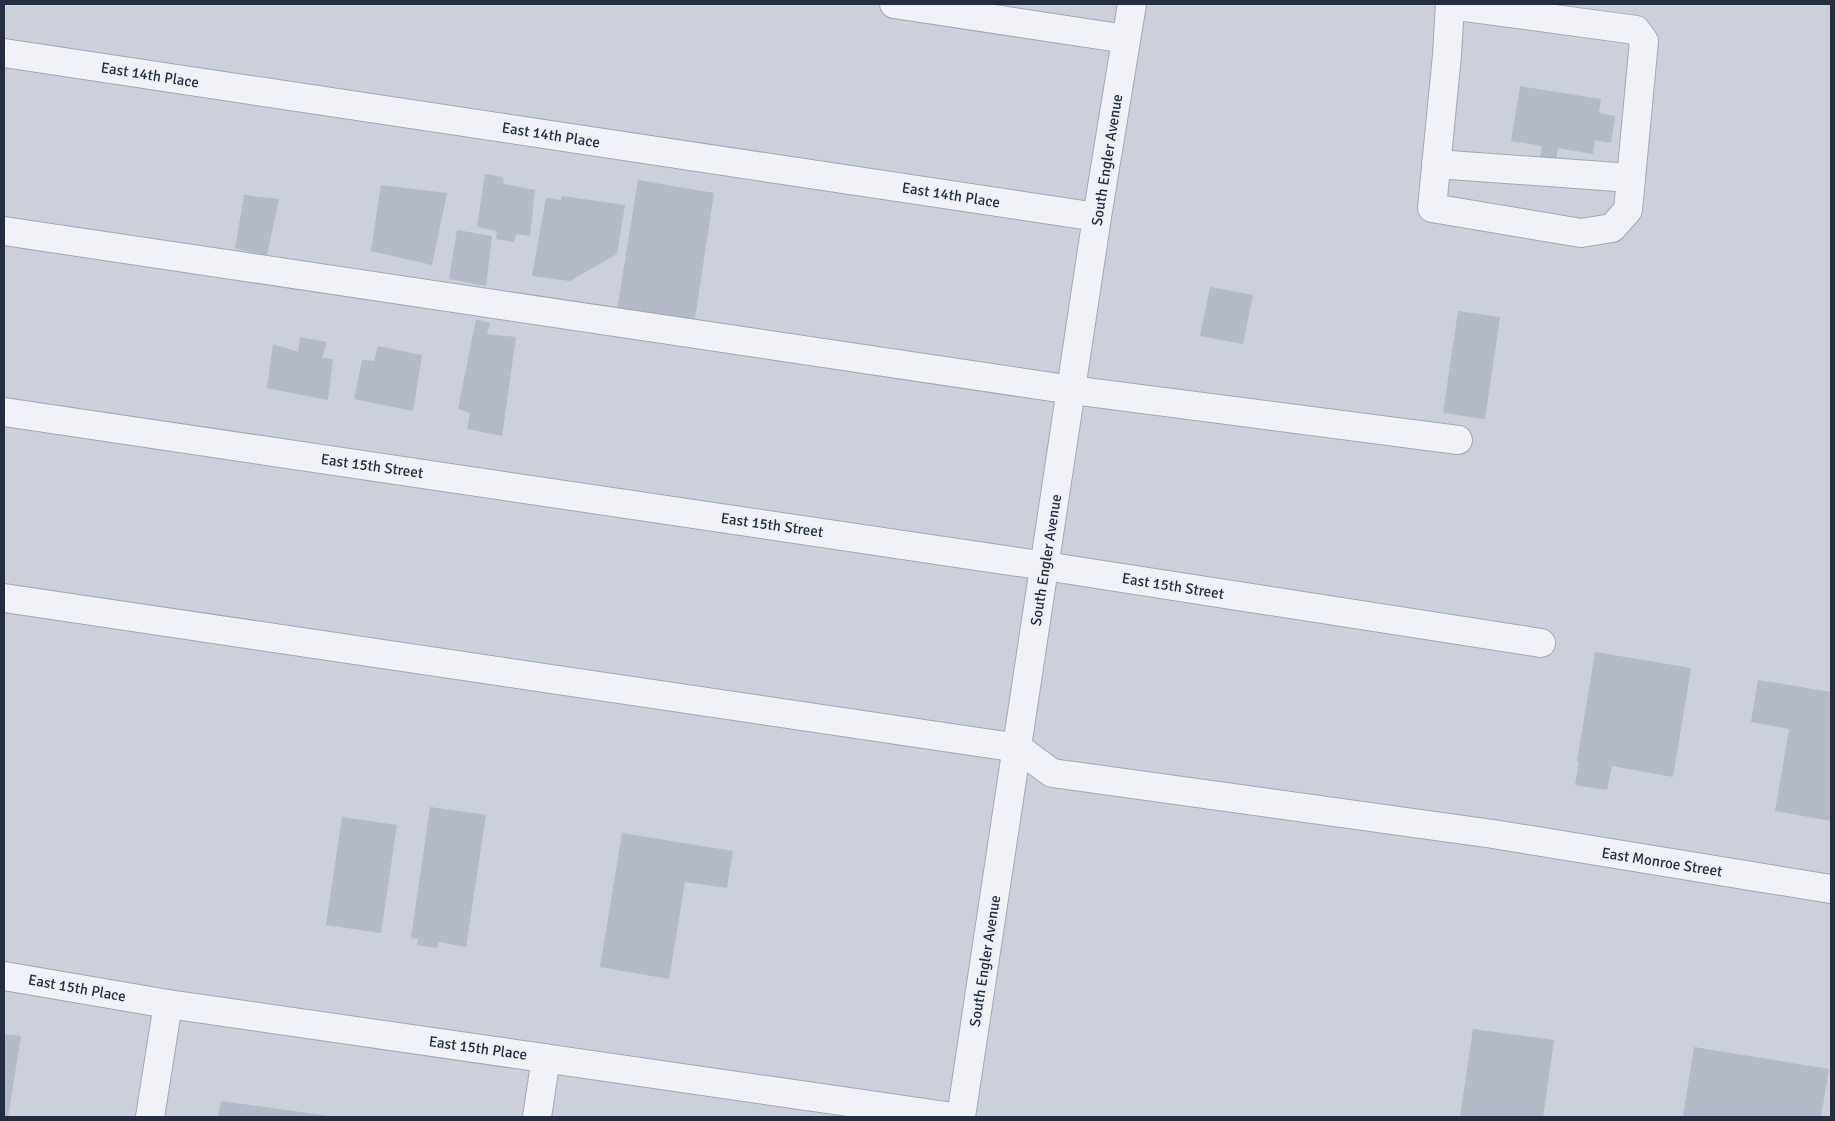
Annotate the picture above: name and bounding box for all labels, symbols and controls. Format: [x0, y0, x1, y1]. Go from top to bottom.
street label: East 14th Place [100, 58, 200, 92]
street label: South Engler Avenue [1088, 93, 1126, 227]
street label: East 14th Place [501, 118, 601, 152]
street label: East 14th Place [901, 178, 1001, 212]
street label: East 15th Street [320, 450, 424, 482]
street label: South Engler Avenue [1027, 493, 1065, 627]
street label: East 15th Street [720, 509, 824, 541]
street label: East 15th Street [1121, 569, 1225, 603]
street label: East Monroe Street [1600, 844, 1724, 880]
street label: South Engler Avenue [966, 894, 1004, 1028]
street label: East 15th Place [27, 971, 127, 1005]
street label: East 15th Place [428, 1032, 528, 1064]

